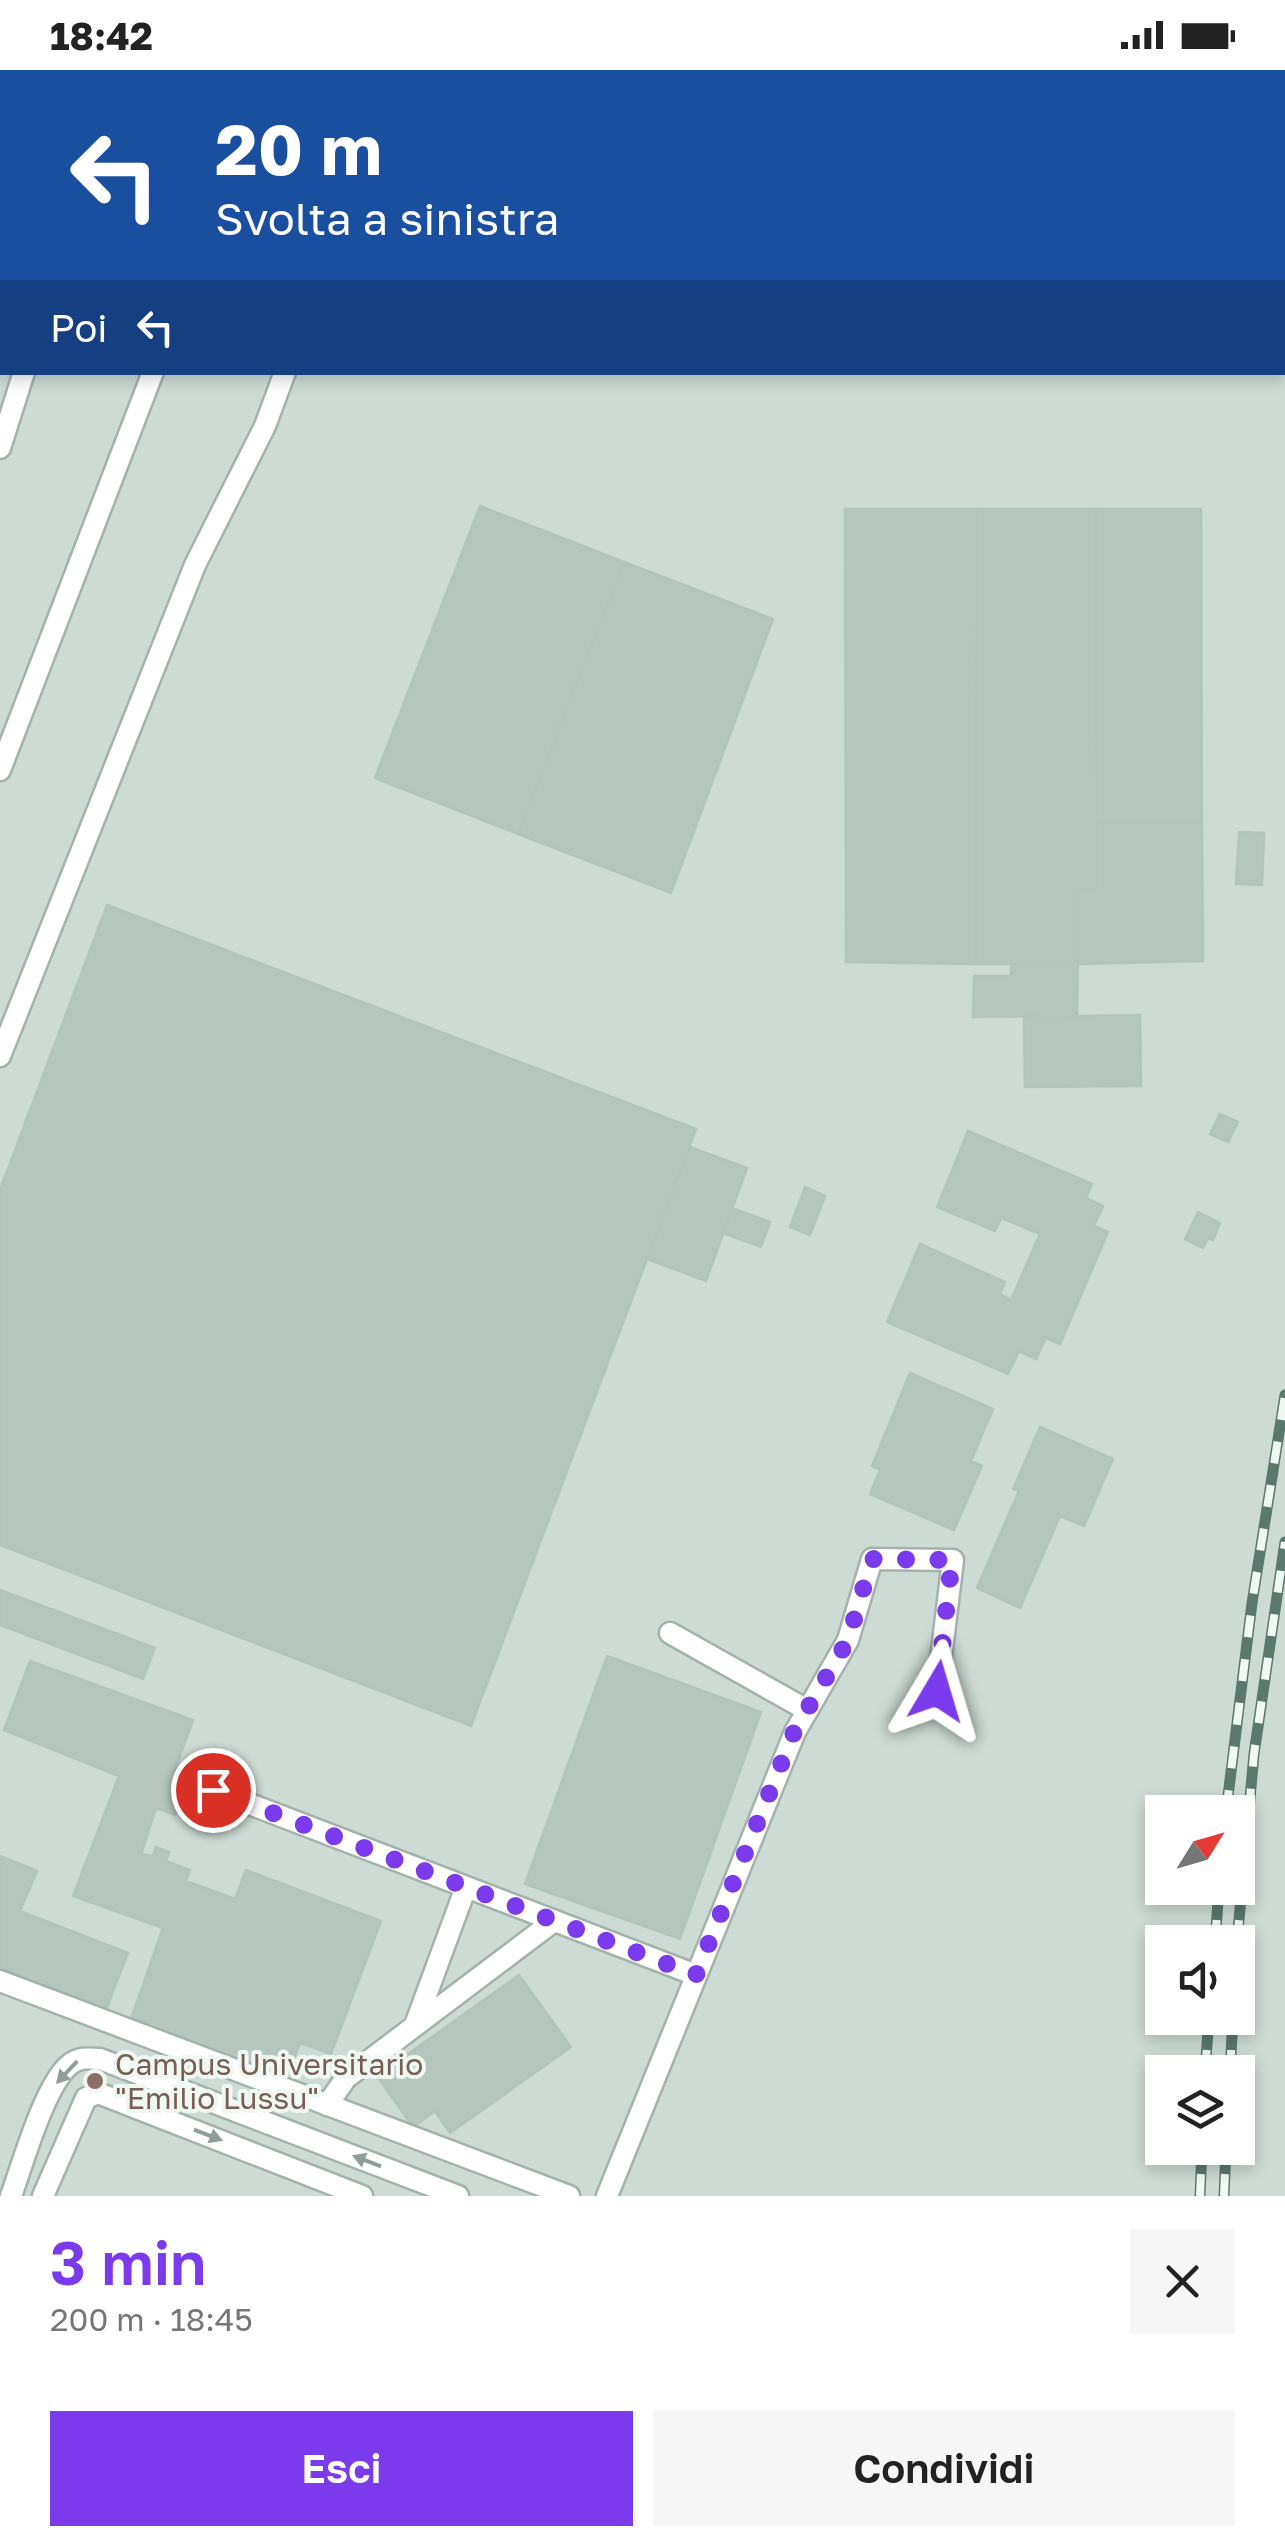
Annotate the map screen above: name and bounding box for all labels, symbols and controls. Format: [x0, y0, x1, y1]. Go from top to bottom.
text: 18:42 [50, 13, 153, 58]
text: 20 m [215, 106, 382, 190]
icon: left [50, 110, 180, 240]
text: Svolta a sinistra [215, 191, 560, 245]
icon: left [128, 300, 183, 355]
text: Poi [50, 305, 108, 350]
position arrow [885, 1639, 989, 1743]
pin [171, 1748, 256, 1833]
icon: arrive [186, 1763, 241, 1818]
north arrow [1145, 1795, 1255, 1905]
map controls [1145, 1795, 1255, 2165]
button: sound [1145, 1925, 1255, 2035]
place label: Campus Universitario "Emilio Lussu" [115, 2046, 423, 2116]
button: layers [1145, 2055, 1255, 2165]
one-way arrow [56, 2059, 79, 2083]
marker: Campus Universitario "Emilio Lussu" [84, 2070, 106, 2092]
one-way arrow [193, 2128, 223, 2144]
one-way arrow [351, 2153, 381, 2168]
text: 3 min [50, 2226, 206, 2298]
button: close [1130, 2229, 1235, 2334]
text: 200 m · 18:45 [50, 2300, 253, 2338]
button: Esci [50, 2411, 633, 2526]
button: Condividi [653, 2411, 1235, 2526]

